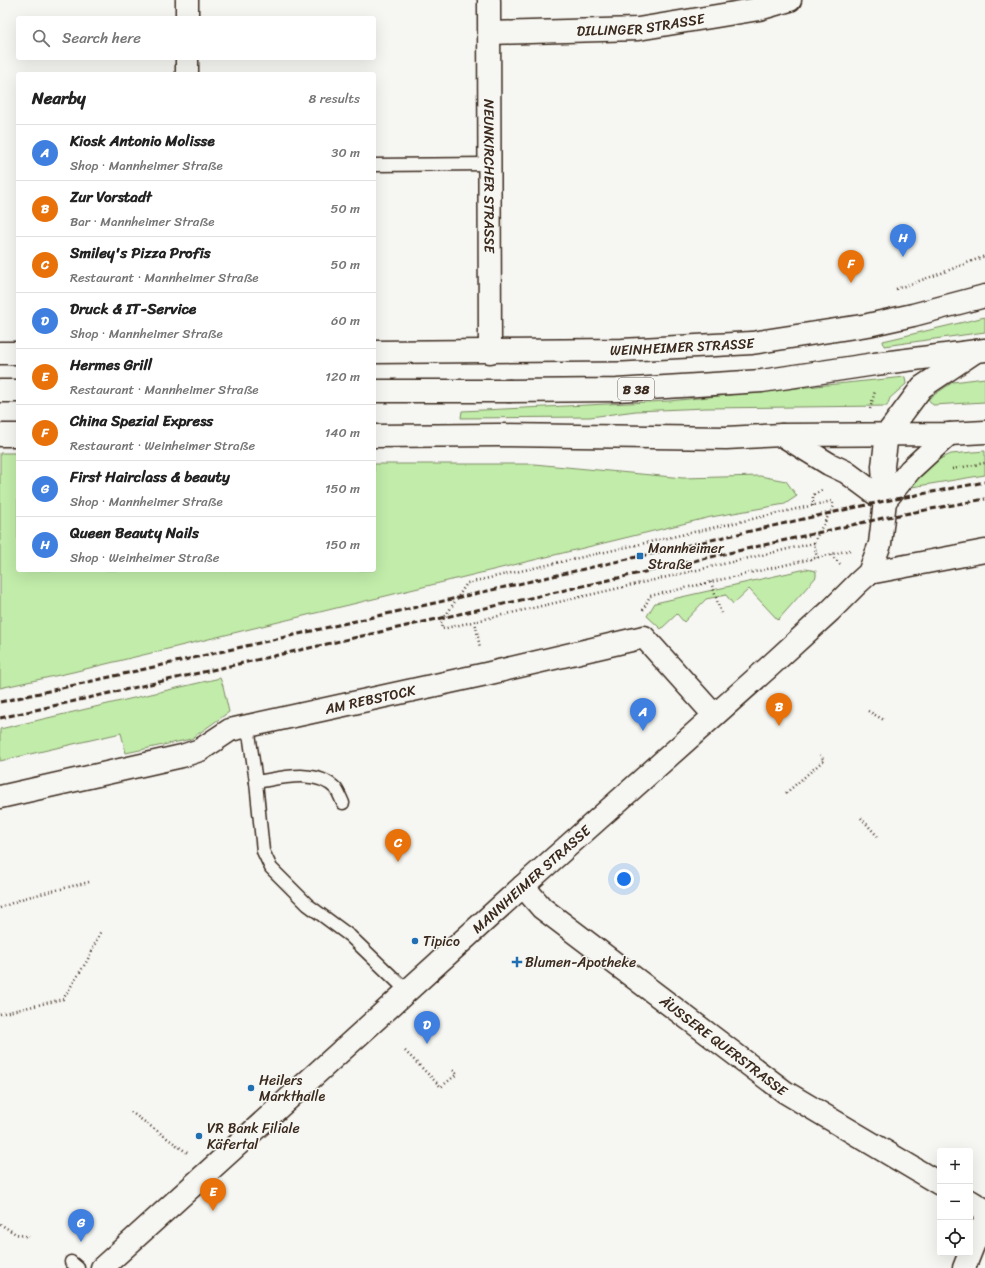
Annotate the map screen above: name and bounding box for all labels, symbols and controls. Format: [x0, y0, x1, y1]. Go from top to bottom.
street label: DILLINGER STRASSE [576, 6, 708, 44]
search box [16, 16, 376, 60]
text: Search here [62, 25, 141, 51]
icon: search [30, 27, 52, 49]
text: Nearby [32, 83, 86, 113]
text: 8 results [308, 87, 360, 110]
street label: NEUNKIRCHER STRASSE [476, 99, 502, 254]
text: Kiosk Antonio Molisse [70, 128, 215, 154]
text: A [41, 141, 49, 164]
text: 30 m [331, 141, 360, 164]
text: Shop · Mannheimer Straße [70, 154, 223, 177]
text: Zur Vorstadt [70, 184, 152, 210]
text: B [41, 197, 49, 220]
text: 50 m [330, 197, 360, 220]
text: Bar · Mannheimer Straße [70, 210, 214, 233]
pin: H [890, 224, 916, 257]
text: Smiley's Pizza Profis [70, 240, 211, 266]
pin: F [838, 250, 864, 283]
text: C [41, 253, 49, 276]
text: 50 m [330, 253, 360, 276]
text: Restaurant · Mannheimer Straße [70, 266, 259, 289]
text: Druck & IT-Service [70, 296, 196, 322]
text: D [41, 309, 49, 332]
text: 60 m [331, 309, 360, 332]
text: Shop · Mannheimer Straße [70, 322, 223, 345]
street label: WEINHEIMER STRASSE [610, 331, 756, 363]
text: Hermes Grill [70, 352, 152, 378]
text: E [41, 365, 49, 388]
text: 120 m [325, 365, 360, 388]
text: Restaurant · Mannheimer Straße [70, 378, 259, 401]
road number: B 38 [618, 378, 654, 400]
text: China Spezial Express [70, 408, 213, 434]
text: F [41, 421, 49, 444]
text: 140 m [325, 421, 360, 444]
text: Restaurant · Weinheimer Straße [70, 434, 255, 457]
text: First Hairclass & beauty [70, 464, 230, 490]
text: G [41, 477, 49, 500]
text: 150 m [325, 477, 360, 500]
text: Shop · Mannheimer Straße [70, 490, 223, 513]
text: Queen Beauty Nails [70, 520, 199, 546]
text: H [40, 533, 50, 556]
text: 150 m [325, 533, 360, 556]
place label: Mannheimer Straße [648, 536, 725, 577]
text: Shop · Weinheimer Straße [70, 546, 219, 569]
marker: Mannheimer Straße [635, 551, 645, 561]
street label: AM REBSTOCK [322, 677, 419, 722]
pin: B [766, 693, 792, 726]
pin: A [630, 698, 656, 731]
street label: MANNHEIMER STRASSE [466, 818, 598, 940]
pin: C [385, 829, 411, 862]
your location [614, 869, 634, 889]
place label: Tipico [423, 929, 460, 954]
marker: Tipico [410, 936, 420, 946]
place label: Blumen-Apotheke [525, 950, 636, 975]
marker: Blumen-Apotheke [512, 957, 522, 967]
street label: ÄUSSERE QUERSTRASSE [653, 989, 794, 1104]
pin: D [414, 1011, 440, 1044]
place label: Heilers Markthalle [259, 1068, 326, 1109]
marker: Heilers Markthalle [246, 1083, 256, 1093]
place label: VR Bank Filiale Käfertal [207, 1116, 300, 1157]
marker: VR Bank Filiale Käfertal [194, 1131, 204, 1141]
map controls [937, 1148, 973, 1256]
button: + [937, 1148, 973, 1184]
pin: E [200, 1178, 226, 1211]
button: − [937, 1184, 973, 1220]
pin: G [68, 1209, 94, 1242]
button: locate [937, 1220, 973, 1256]

